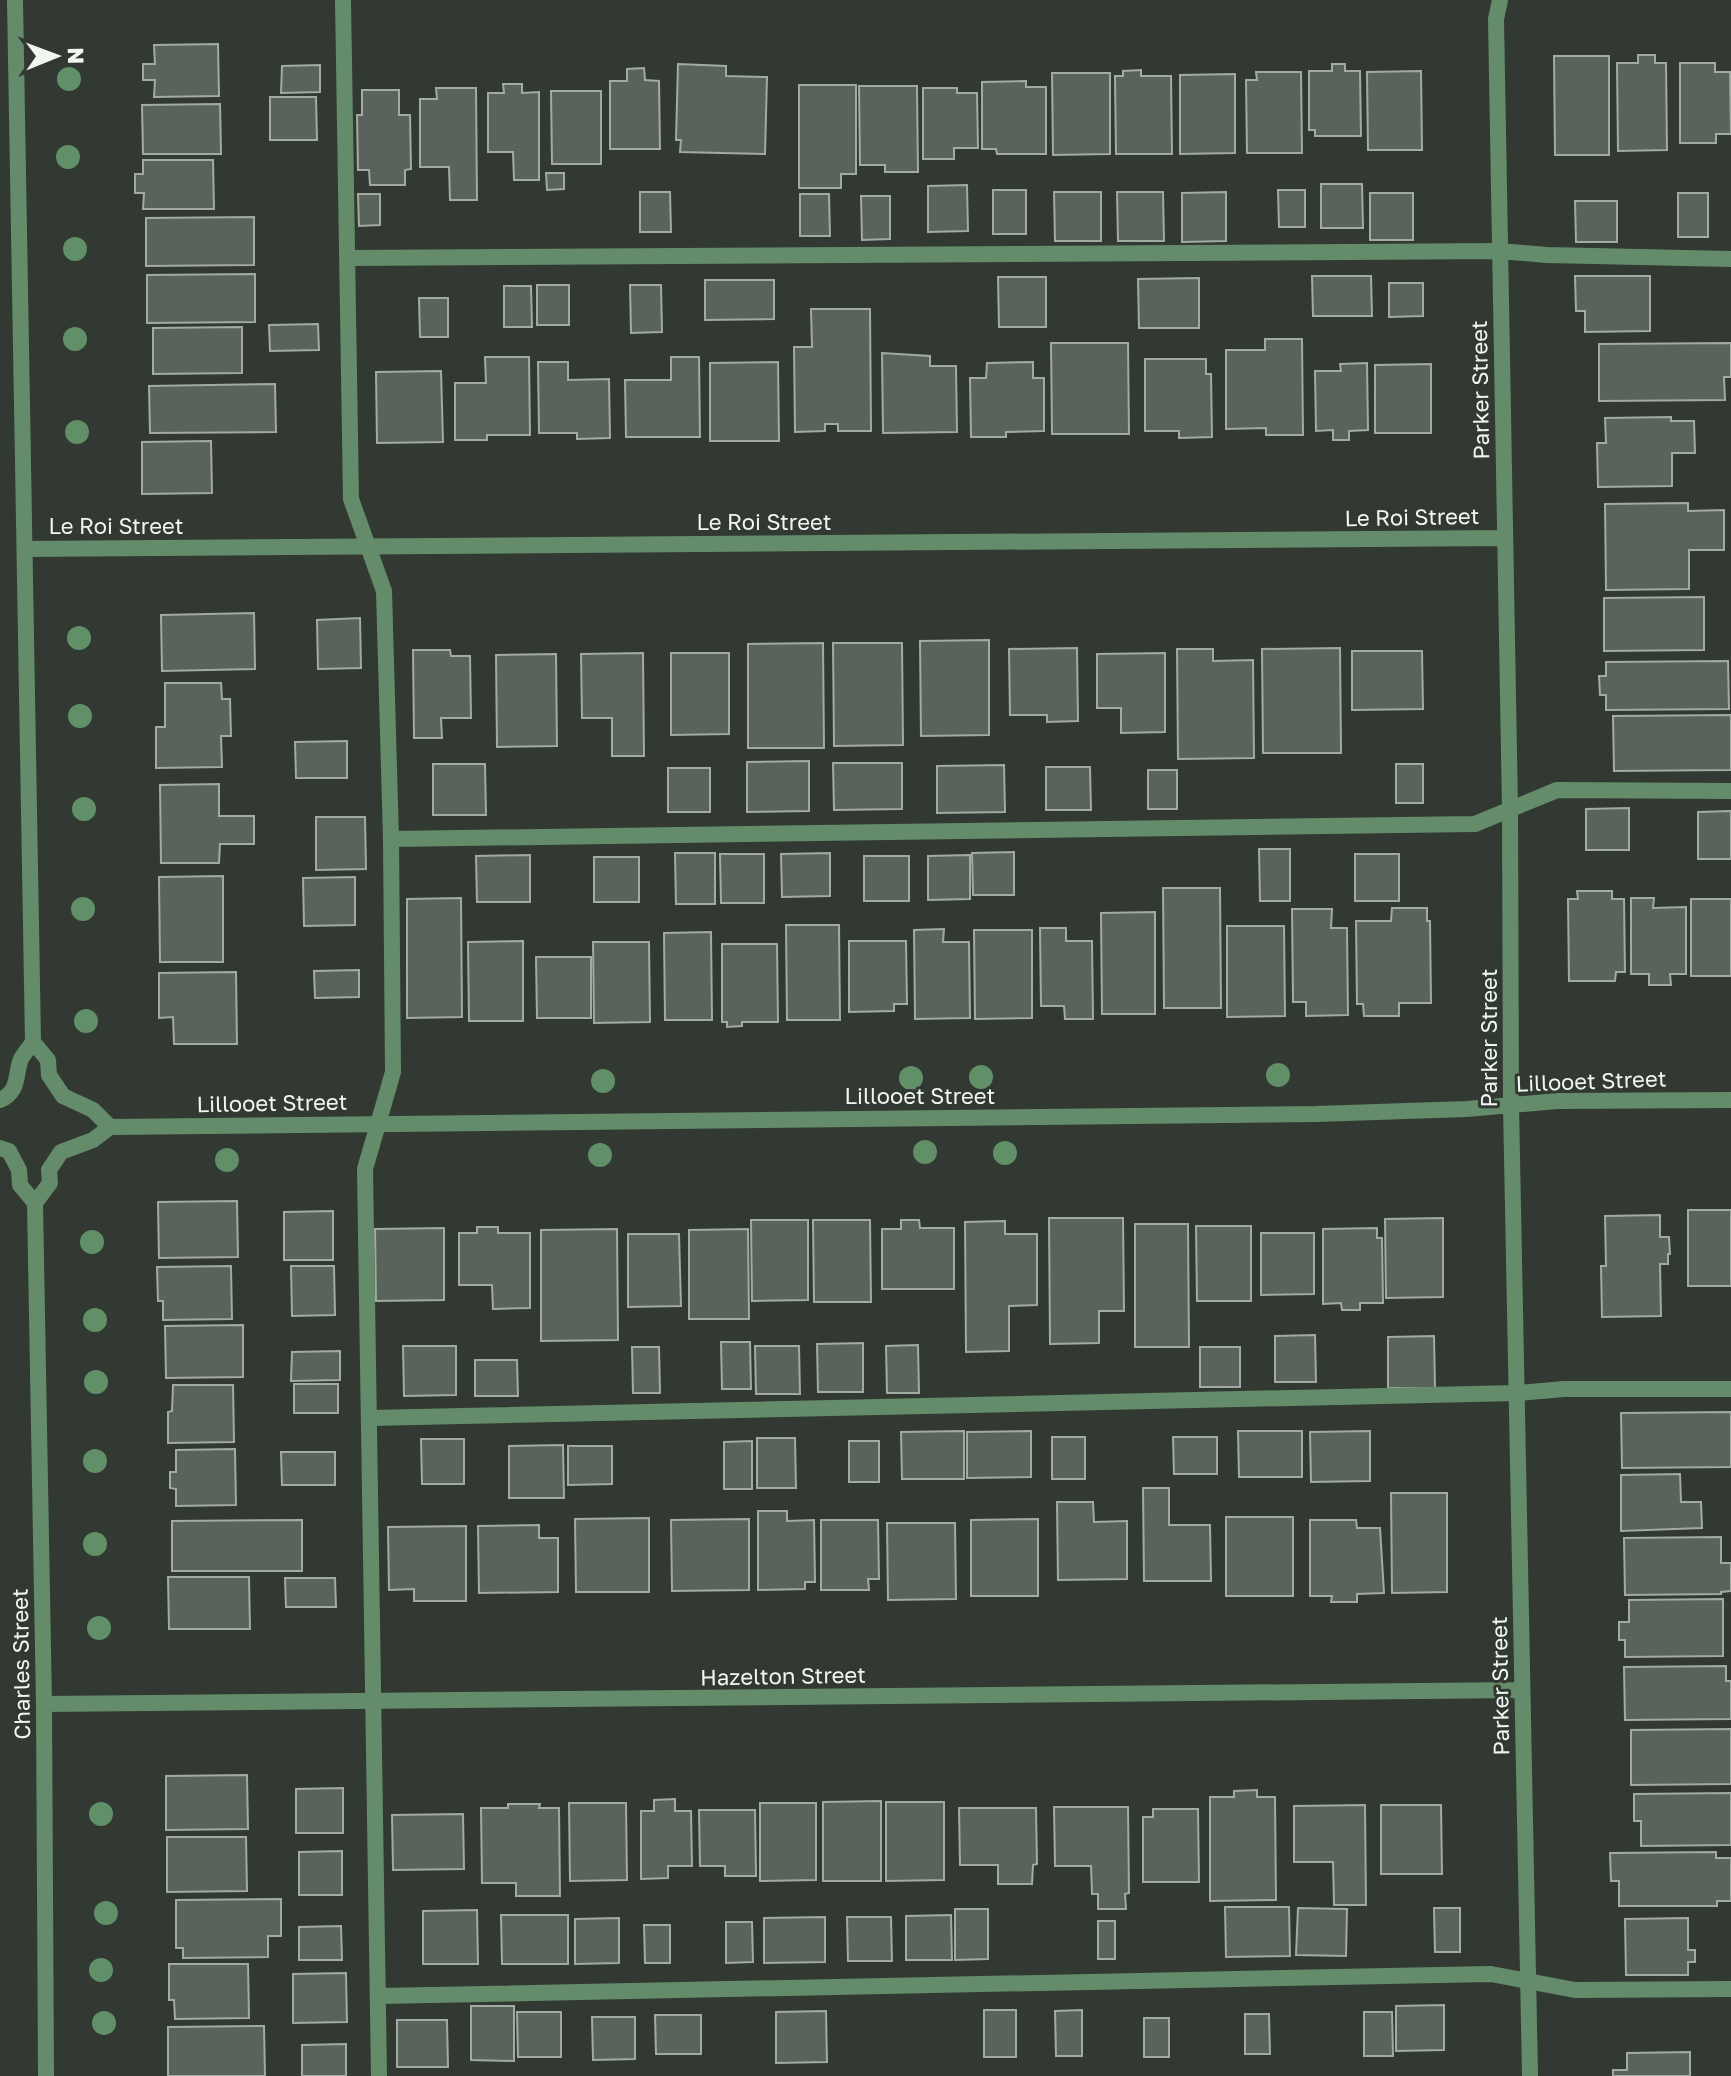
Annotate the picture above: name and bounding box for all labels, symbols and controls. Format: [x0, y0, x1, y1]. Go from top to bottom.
north arrow [16, 16, 96, 96]
text: N [63, 47, 90, 64]
street label: Parker Street [1465, 320, 1494, 460]
street label: Le Roi Street [1344, 502, 1480, 531]
street label: Le Roi Street [696, 508, 832, 535]
street label: Le Roi Street [48, 512, 184, 539]
street label: Parker Street [1475, 968, 1502, 1108]
street label: Lillooet Street [1515, 1064, 1667, 1097]
street label: Lillooet Street [845, 1082, 995, 1109]
street label: Lillooet Street [196, 1088, 348, 1117]
street label: Charles Street [6, 1588, 35, 1740]
street label: Parker Street [1485, 1616, 1514, 1756]
street label: Hazelton Street [700, 1661, 866, 1690]

